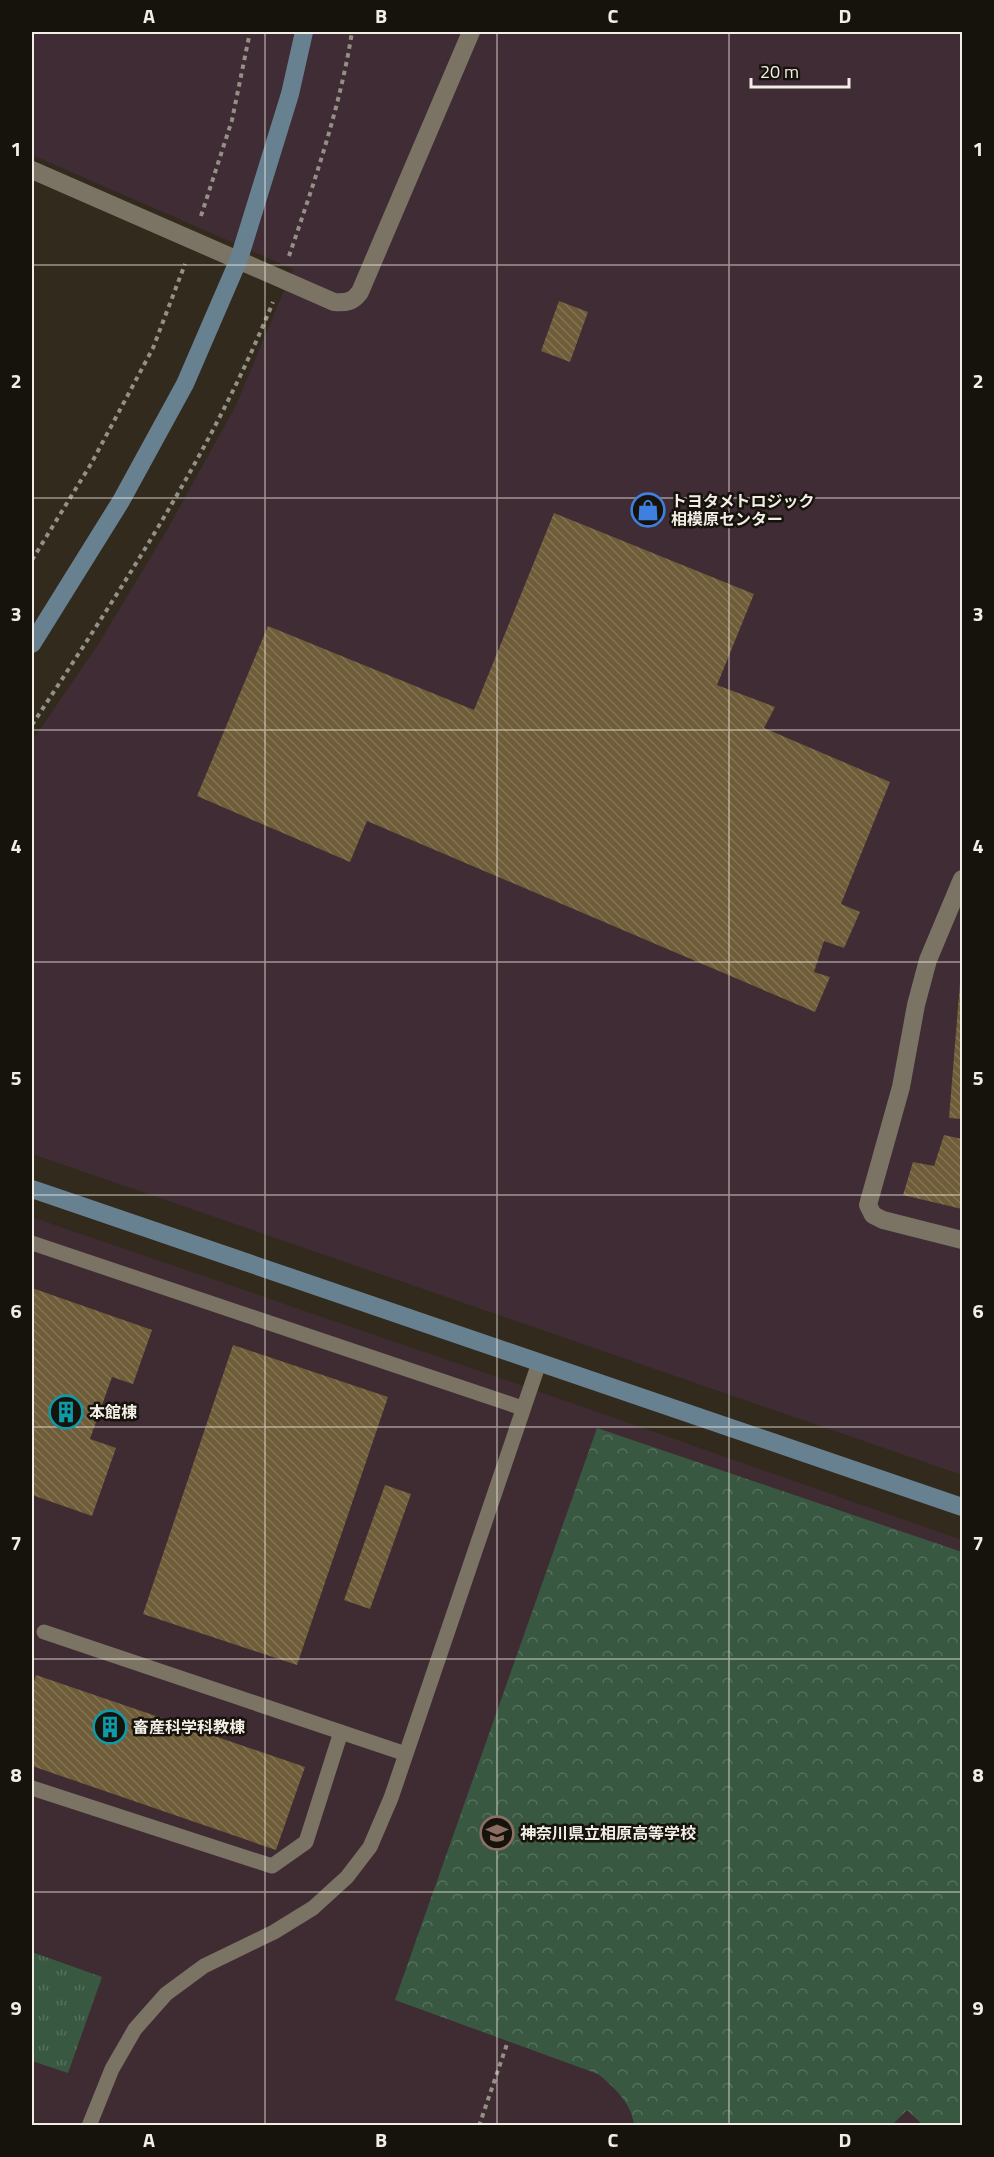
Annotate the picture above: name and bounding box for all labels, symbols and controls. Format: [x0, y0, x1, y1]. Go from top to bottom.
text: A [143, 0, 155, 31]
text: B [375, 0, 387, 31]
text: C [608, 0, 619, 31]
text: D [839, 0, 851, 31]
scale bar [751, 51, 848, 89]
text: 20 m [760, 58, 799, 85]
text: 1 [10, 133, 22, 164]
text: 1 [972, 133, 984, 164]
text: 2 [10, 365, 22, 396]
text: 2 [972, 365, 984, 396]
place label: トヨタメトロジック 相模原センター [671, 489, 815, 531]
shop icon: トヨタメトロジック 相模原センター [630, 492, 666, 528]
text: 3 [10, 598, 22, 629]
text: 3 [972, 598, 984, 629]
text: 4 [10, 830, 22, 861]
text: 4 [972, 830, 984, 861]
text: 5 [10, 1062, 22, 1093]
text: 5 [972, 1062, 984, 1093]
text: 6 [10, 1295, 22, 1326]
text: 6 [972, 1295, 984, 1326]
building icon: 本館棟 [48, 1394, 84, 1430]
place label: 本館棟 [89, 1400, 137, 1424]
text: 7 [10, 1527, 22, 1558]
text: 7 [972, 1527, 984, 1558]
building icon: 畜産科学科教棟 [92, 1709, 128, 1745]
place label: 畜産科学科教棟 [133, 1715, 245, 1739]
text: 8 [10, 1759, 22, 1790]
text: 8 [972, 1759, 984, 1790]
school or university icon: 神奈川県立相原高等学校 [479, 1815, 515, 1851]
place label: 神奈川県立相原高等学校 [520, 1821, 696, 1845]
text: 9 [10, 1992, 22, 2023]
text: 9 [972, 1992, 984, 2023]
text: A [143, 2124, 155, 2155]
text: B [375, 2124, 387, 2155]
text: C [608, 2124, 619, 2155]
text: D [839, 2124, 851, 2155]

